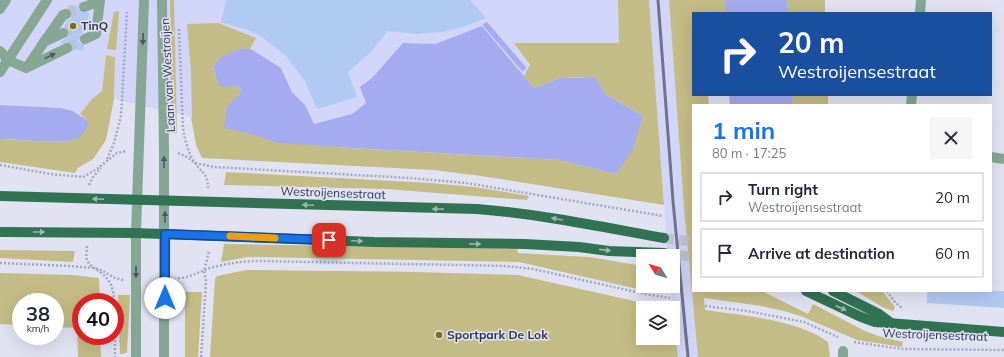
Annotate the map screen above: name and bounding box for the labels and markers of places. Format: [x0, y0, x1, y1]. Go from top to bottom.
place label: TinQ [81, 18, 108, 33]
marker: TinQ [68, 21, 78, 31]
pin [312, 223, 346, 257]
place label: Sportpark De Lok [447, 327, 548, 342]
marker: Sportpark De Lok [434, 330, 444, 340]

